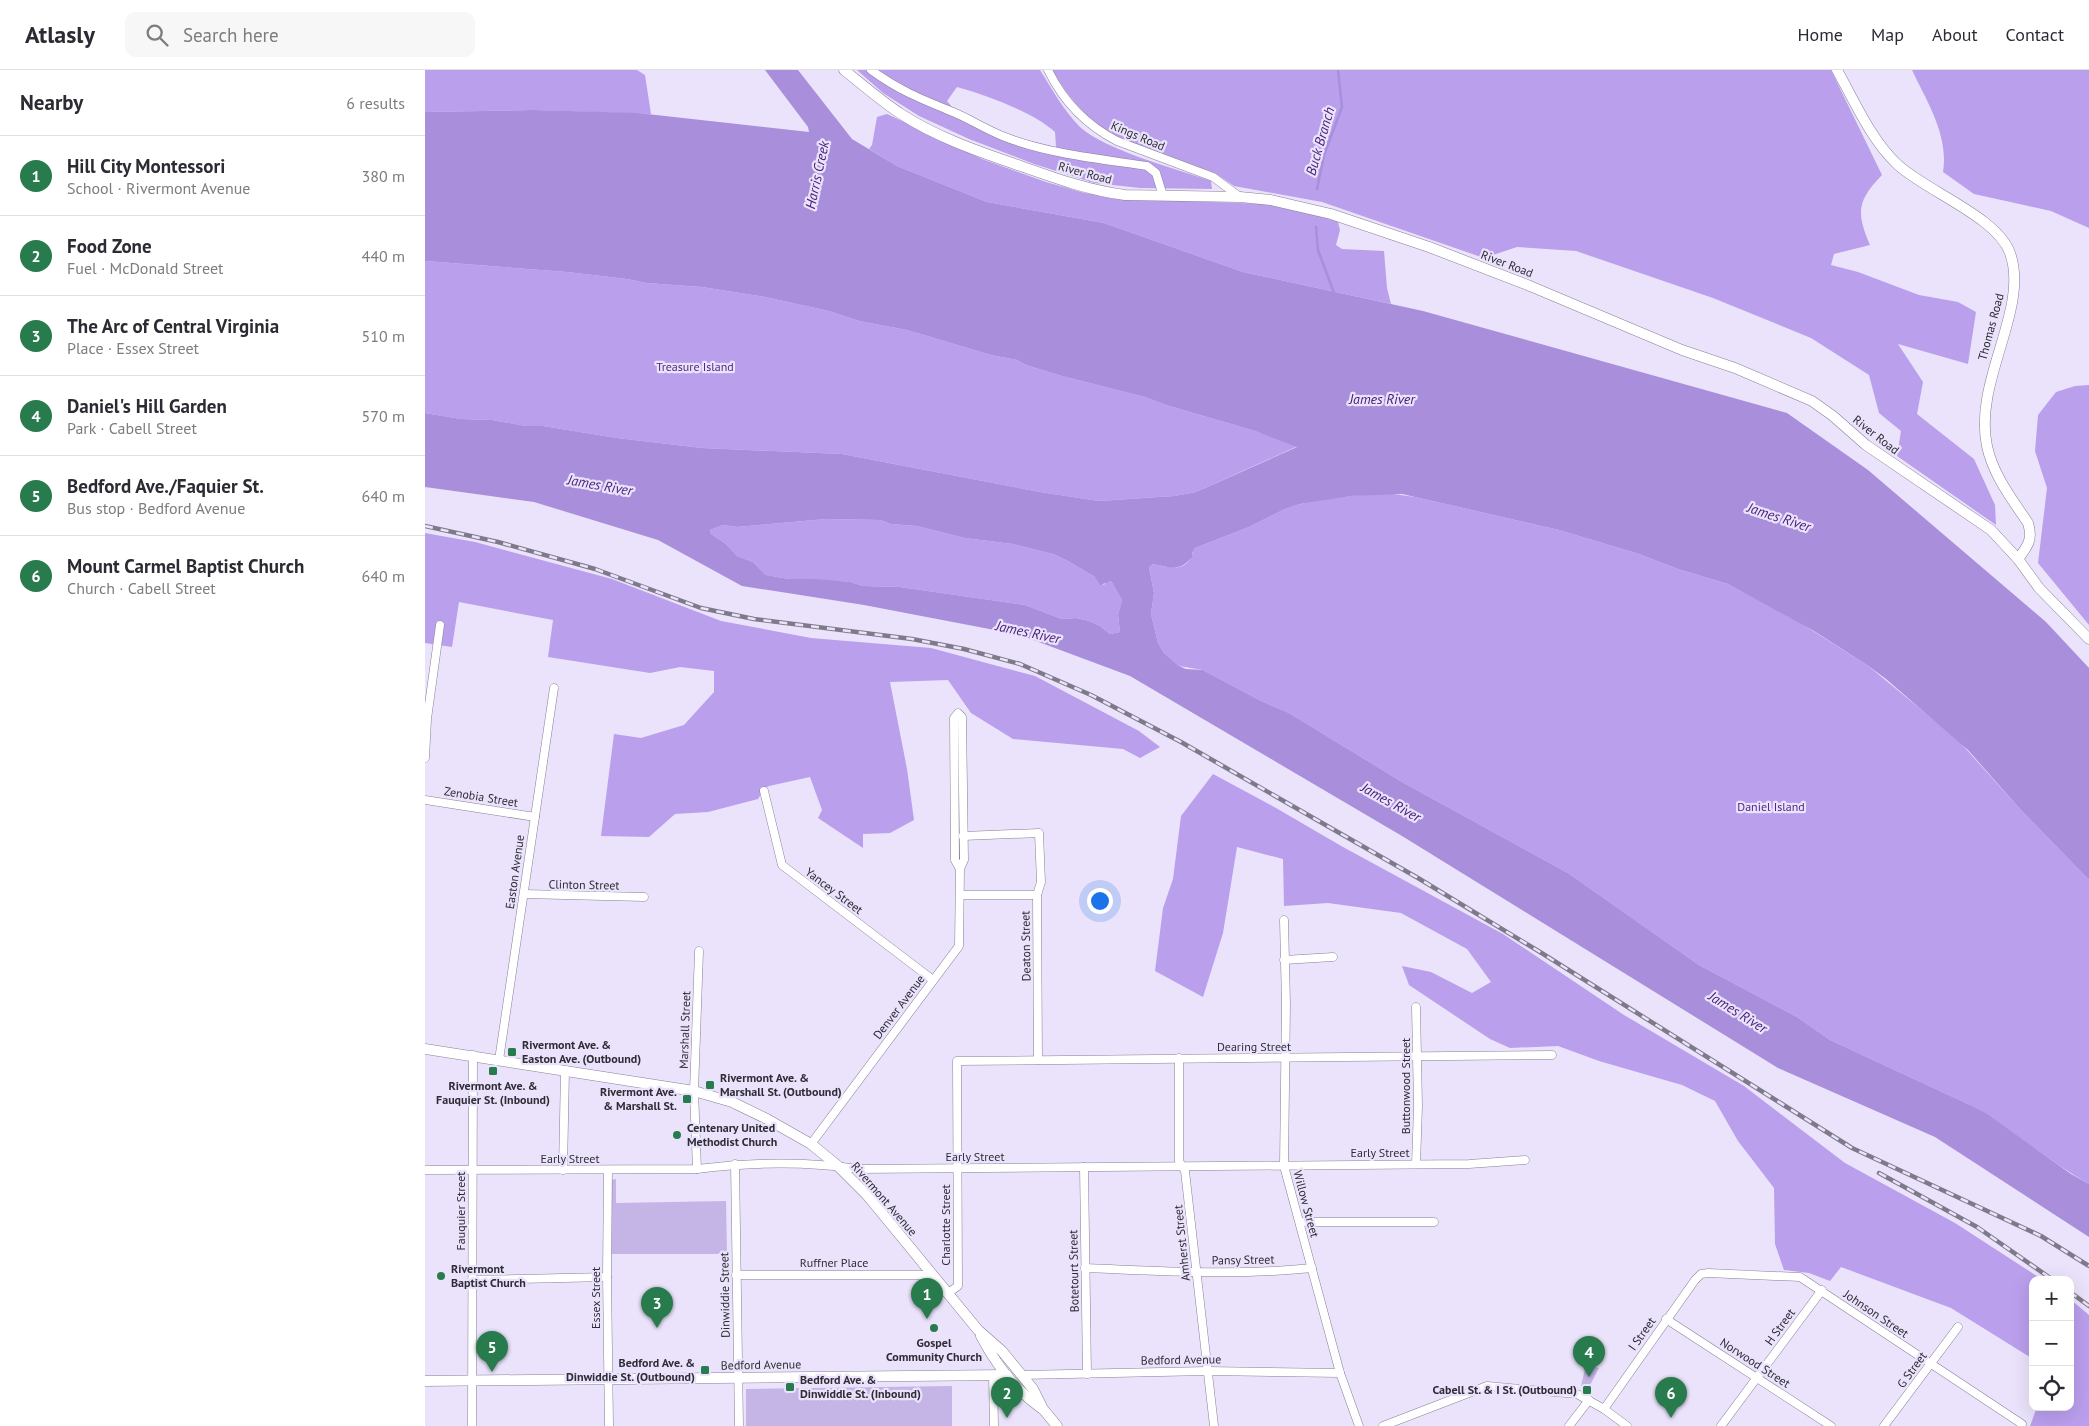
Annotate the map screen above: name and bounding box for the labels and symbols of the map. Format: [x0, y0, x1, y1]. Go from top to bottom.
water label: Buck Branch [1302, 105, 1338, 177]
street label: Kings Road [1109, 117, 1167, 154]
water label: Harris Creek [801, 139, 833, 211]
street label: River Road [1057, 158, 1114, 187]
street label: River Road [1479, 247, 1535, 280]
street label: Thomas Road [1974, 292, 2007, 362]
park label: Treasure Island [656, 359, 734, 374]
water label: James River [1348, 390, 1416, 408]
street label: River Road [1850, 412, 1903, 457]
water label: James River [565, 470, 635, 500]
water label: James River [1744, 498, 1814, 536]
water label: James River [993, 616, 1063, 648]
water label: James River [1357, 778, 1425, 826]
street label: Zenobia Street [443, 783, 519, 810]
park label: Daniel Island [1737, 799, 1805, 814]
street label: Easton Avenue [502, 834, 527, 910]
street label: Yancey Street [802, 864, 866, 917]
street label: Clinton Street [548, 876, 620, 893]
your location [1087, 888, 1113, 914]
street label: Deaton Street [1017, 911, 1034, 981]
street label: Denver Avenue [870, 972, 928, 1042]
water label: James River [1705, 986, 1772, 1038]
street label: Marshall Street [676, 991, 693, 1069]
place label: Rivermont Ave. & Easton Ave. (Outbound) [522, 1037, 641, 1066]
street label: Buttonwood Street [1398, 1038, 1413, 1134]
street label: Dearing Street [1217, 1039, 1291, 1054]
marker: Rivermont Ave. & Easton Ave. (Outbound) [506, 1046, 518, 1058]
marker: Rivermont Ave. & Fauquier St. (Inbound) [487, 1065, 499, 1077]
place label: Rivermont Ave. & Marshall St. (Outbound) [720, 1070, 842, 1099]
place label: Rivermont Ave. & Fauquier St. (Inbound) [436, 1078, 550, 1107]
marker: Rivermont Ave. & Marshall St. (Outbound) [704, 1079, 716, 1091]
place label: Rivermont Ave. & Marshall St. [600, 1084, 677, 1113]
marker: Rivermont Ave. & Marshall St. [681, 1093, 693, 1105]
place label: Centenary United Methodist Church [687, 1120, 777, 1149]
marker: Centenary United Methodist Church [671, 1129, 683, 1141]
street label: Early Street [1351, 1145, 1409, 1160]
street label: Early Street [946, 1149, 1004, 1164]
street label: Early Street [541, 1151, 599, 1166]
street label: Rivermont Avenue [848, 1159, 921, 1239]
street label: Willow Street [1290, 1169, 1323, 1239]
street label: Fauquier Street [453, 1172, 468, 1250]
street label: Charlotte Street [938, 1184, 953, 1266]
street label: Amherst Street [1170, 1204, 1193, 1282]
street label: Botetourt Street [1065, 1230, 1082, 1312]
street label: Pansy Street [1211, 1251, 1275, 1268]
street label: Dinwiddie Street [716, 1252, 733, 1338]
street label: Ruffner Place [800, 1255, 868, 1270]
place label: Rivermont Baptist Church [451, 1261, 526, 1290]
street label: Essex Street [588, 1267, 603, 1329]
marker: Rivermont Baptist Church [435, 1270, 447, 1282]
pin: 1 [911, 1278, 943, 1319]
street label: Johnson Street [1840, 1286, 1912, 1341]
pin: 3 [641, 1287, 673, 1328]
street label: H Street [1761, 1305, 1798, 1348]
street label: I Street [1625, 1314, 1658, 1353]
marker: Gospel Community Church [928, 1322, 940, 1334]
pin: 5 [476, 1331, 508, 1372]
street label: Norwood Street [1717, 1334, 1793, 1391]
place label: Gospel Community Church [886, 1335, 982, 1364]
pin: 4 [1573, 1336, 1605, 1377]
street label: G Street [1893, 1349, 1930, 1391]
street label: Bedford Avenue [1141, 1351, 1221, 1368]
place label: Bedford Ave. & Dinwiddie St. (Outbound) [566, 1355, 695, 1384]
street label: Bedford Avenue [721, 1356, 801, 1373]
marker: Bedford Ave. & Dinwiddie St. (Outbound) [699, 1364, 711, 1376]
place label: Bedford Ave. & Dinwiddle St. (Inbound) [800, 1372, 921, 1401]
pin: 2 [991, 1377, 1023, 1418]
pin: 6 [1655, 1377, 1687, 1418]
marker: Bedford Ave. & Dinwiddle St. (Inbound) [784, 1381, 796, 1393]
place label: Cabell St. & I St. (Outbound) [1433, 1382, 1577, 1397]
marker: Cabell St. & I St. (Outbound) [1581, 1384, 1593, 1396]

